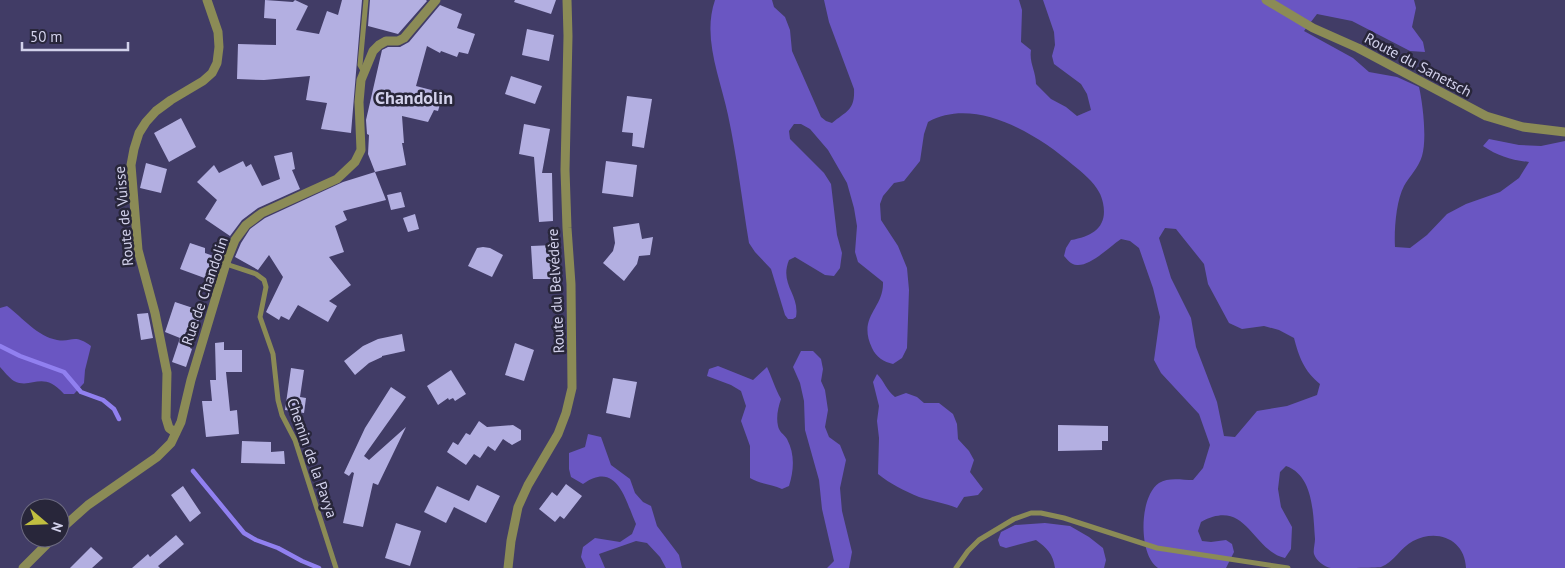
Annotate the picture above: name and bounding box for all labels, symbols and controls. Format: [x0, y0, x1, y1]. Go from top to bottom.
scale bar [22, 20, 129, 52]
text: 50 m [30, 27, 63, 46]
street label: Route du Sanetsch [1361, 28, 1475, 101]
district label: Chandolin [375, 86, 453, 109]
street label: Route de Vuisse [110, 165, 137, 267]
street label: Route du Belvédère [543, 228, 568, 354]
street label: Rue de Chandolin [177, 234, 232, 347]
street label: Chemin de la Pavya [283, 395, 342, 520]
north arrow [20, 498, 70, 548]
text: N [47, 520, 67, 535]

